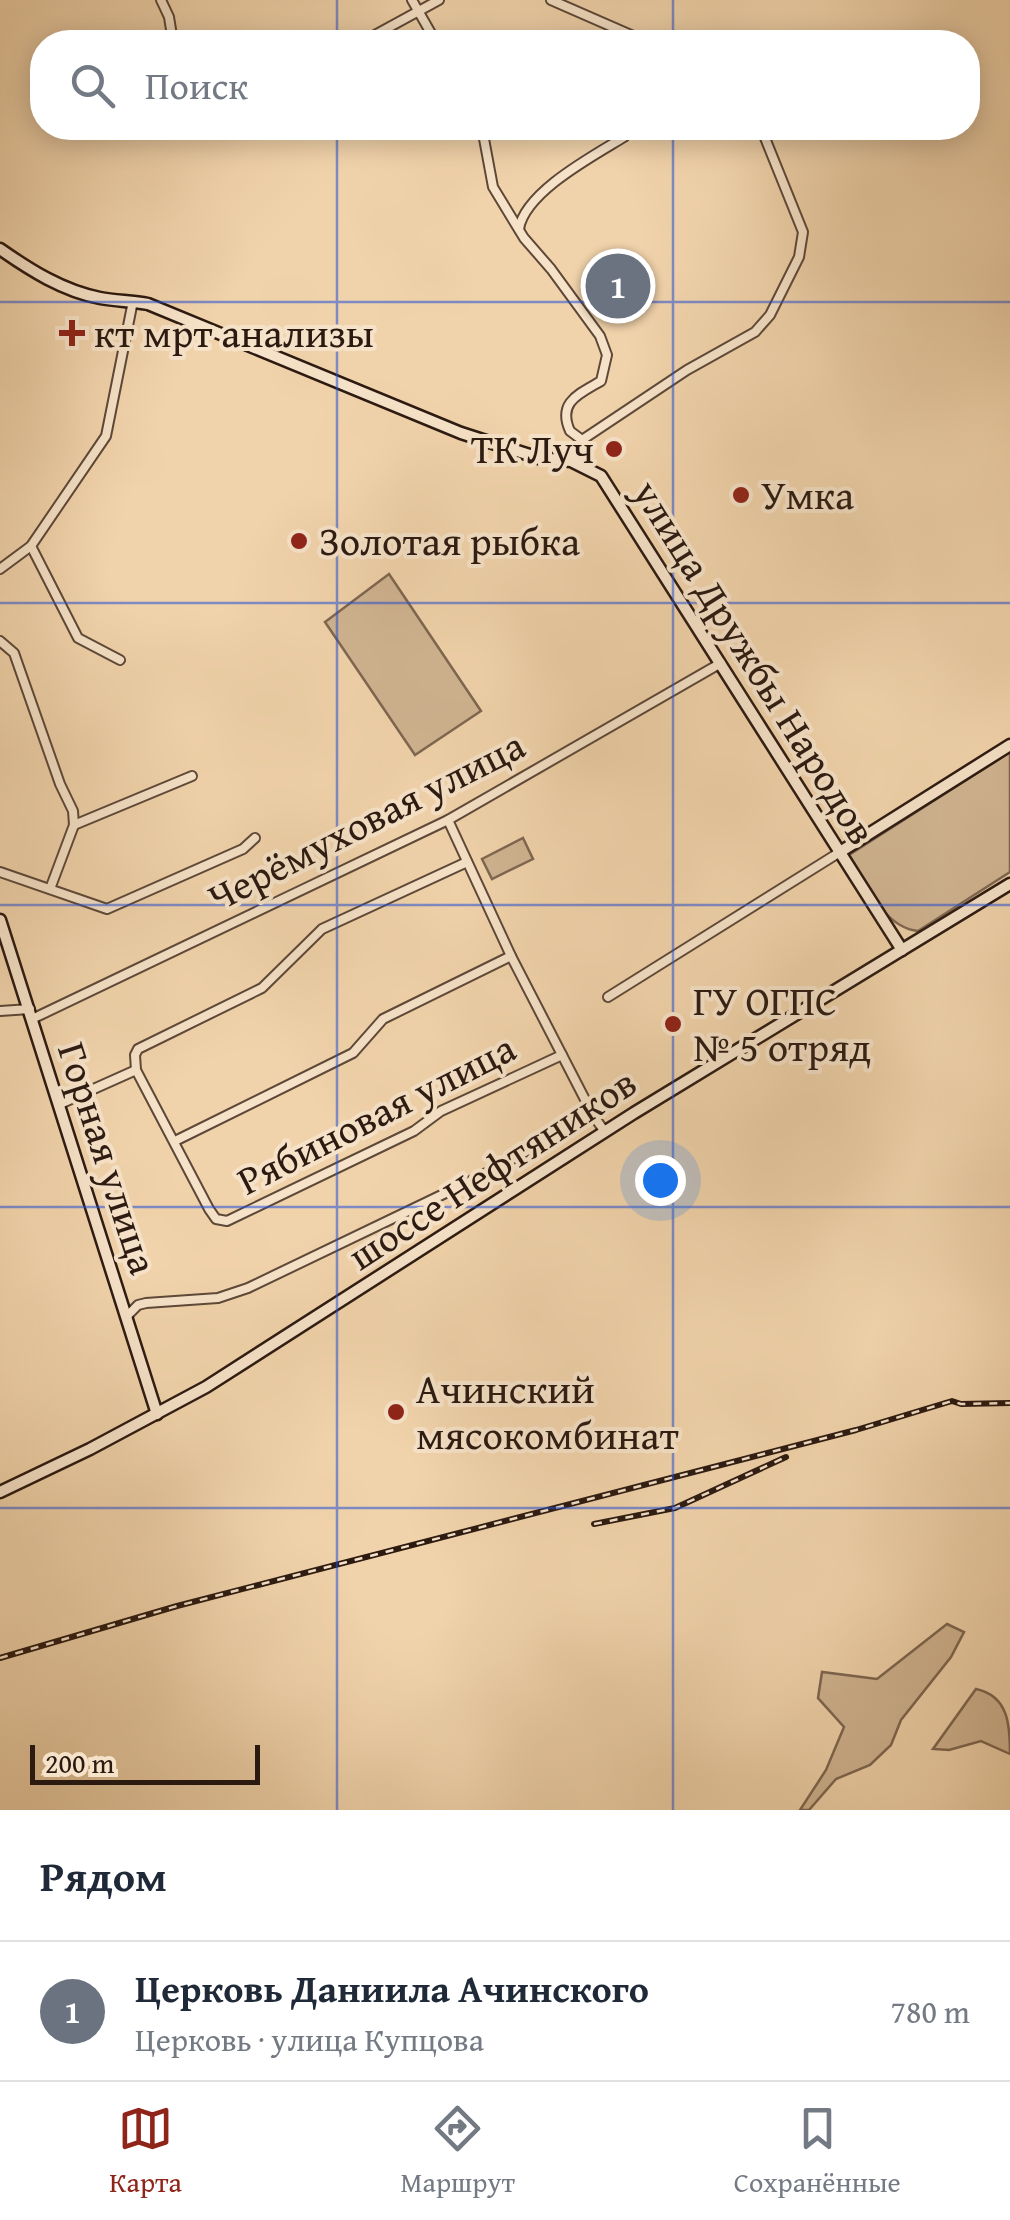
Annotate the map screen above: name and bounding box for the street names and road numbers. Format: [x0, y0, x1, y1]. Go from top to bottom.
street label: улица Дружбы Народов [619, 467, 892, 856]
street label: Черёмуховая улица [197, 715, 535, 926]
street label: Рябиновая улица [226, 1018, 525, 1209]
street label: Горная улица [43, 1034, 174, 1281]
street label: шоссе Нефтяников [336, 1053, 648, 1284]

